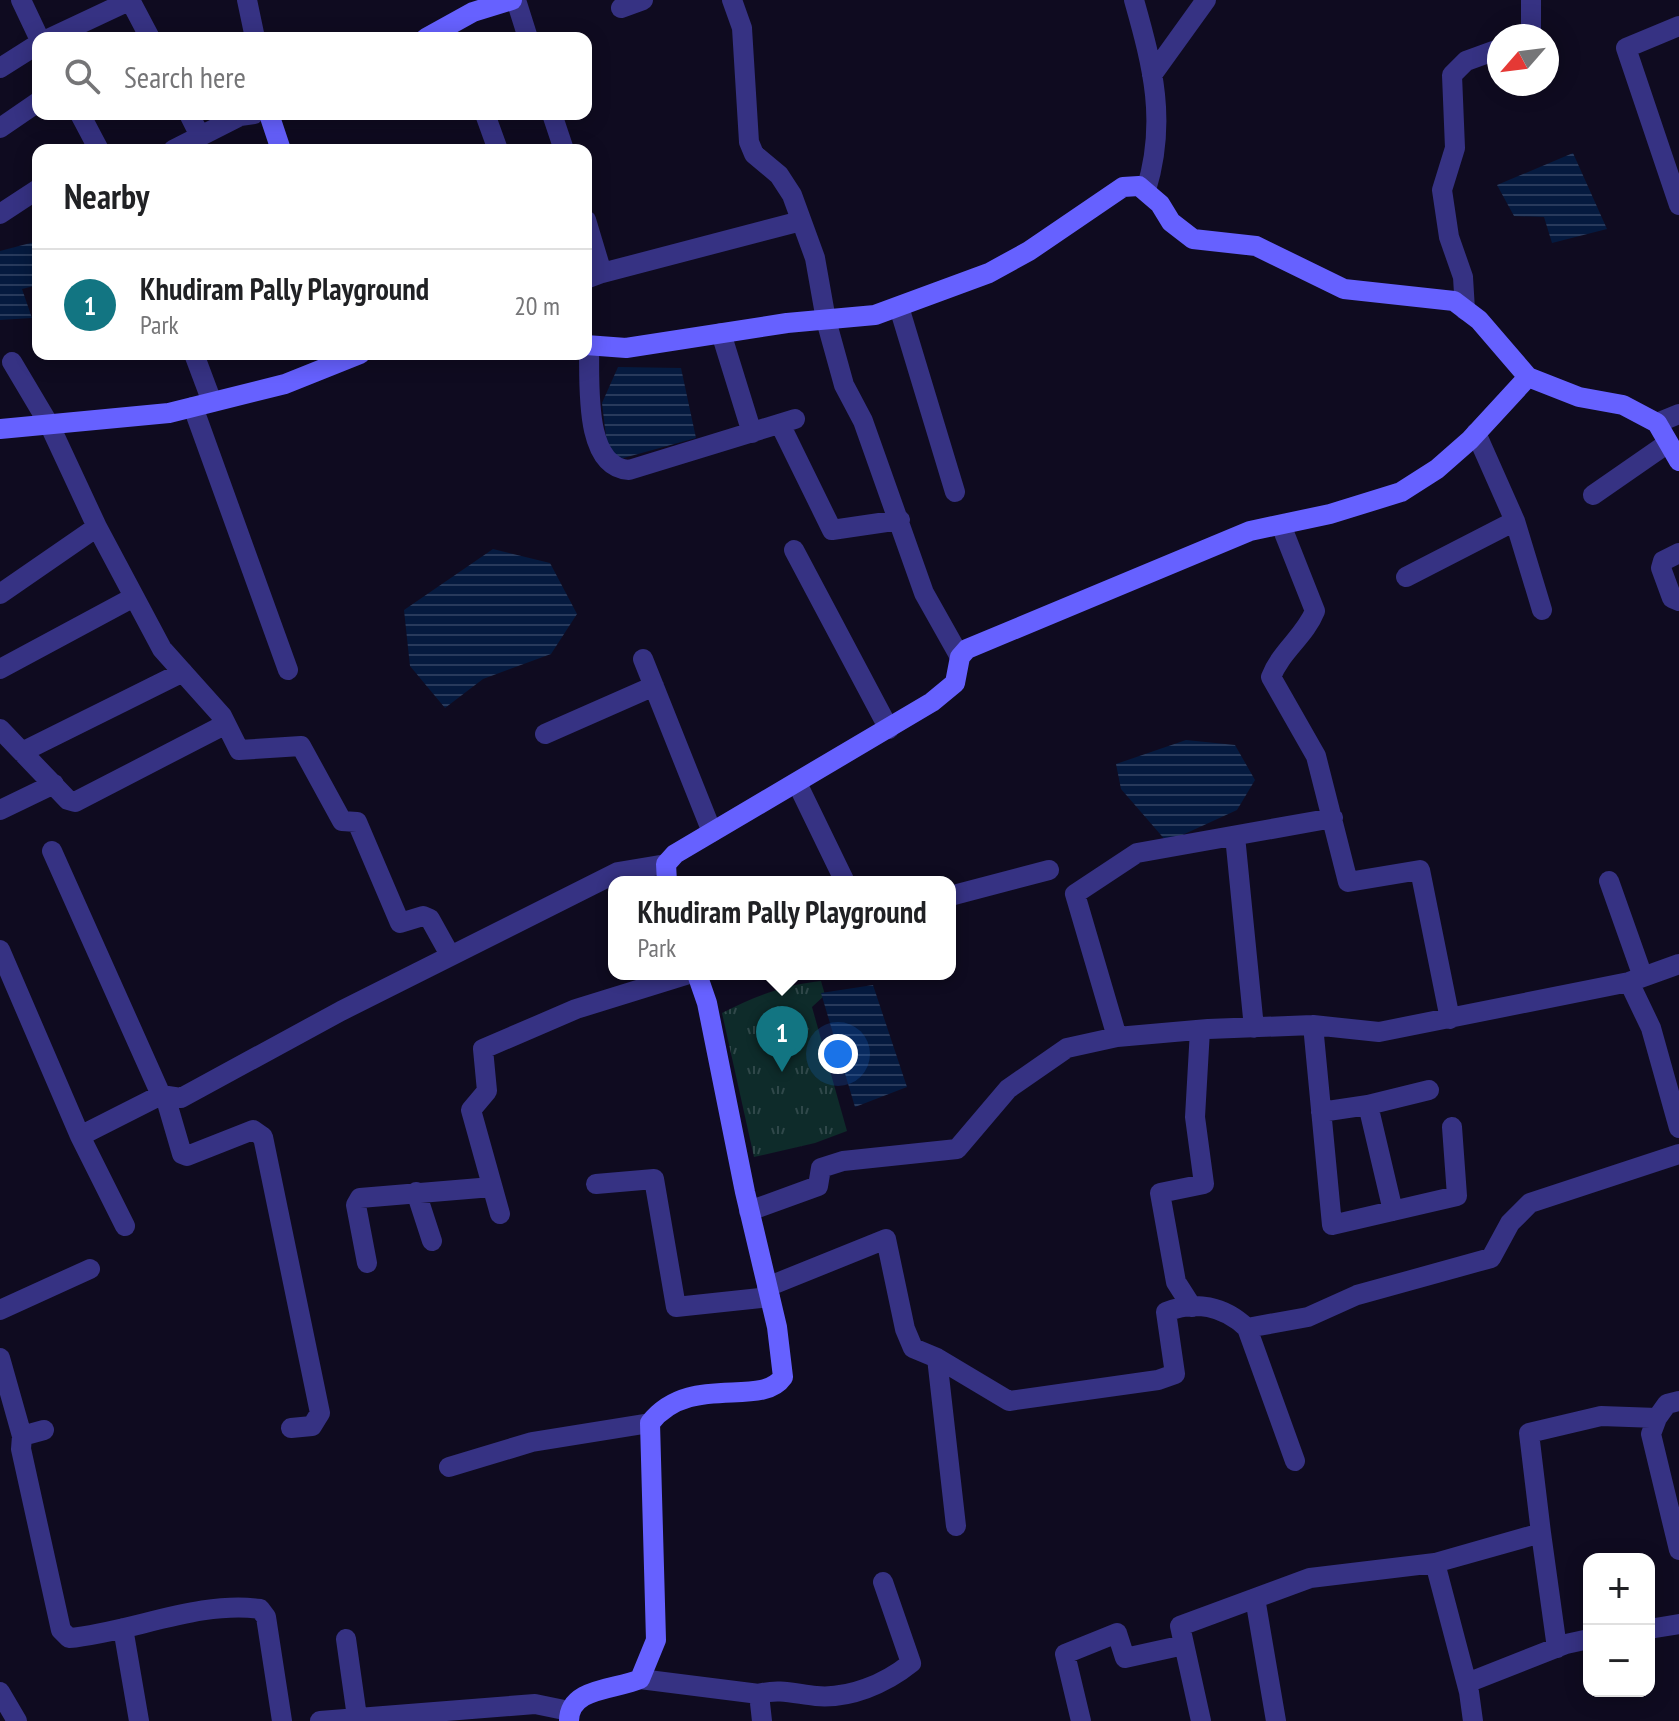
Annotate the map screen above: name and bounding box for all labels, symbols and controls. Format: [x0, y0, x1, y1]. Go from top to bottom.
north arrow [1487, 24, 1559, 96]
search box [32, 32, 592, 120]
icon: search [60, 54, 104, 98]
text: Search here [124, 57, 246, 96]
text: Nearby [64, 174, 149, 218]
text: Khudiram Pally Playground [140, 269, 429, 308]
text: 1 [84, 289, 96, 322]
text: 20 m [514, 289, 560, 322]
text: Park [140, 308, 179, 341]
popup [608, 876, 956, 980]
text: Khudiram Pally Playground [637, 892, 927, 931]
text: Park [637, 931, 676, 964]
pin: 1 [756, 1006, 808, 1072]
your location [818, 1034, 858, 1074]
map controls [1583, 1553, 1655, 1697]
button: + [1583, 1553, 1655, 1625]
button: − [1583, 1625, 1655, 1697]

